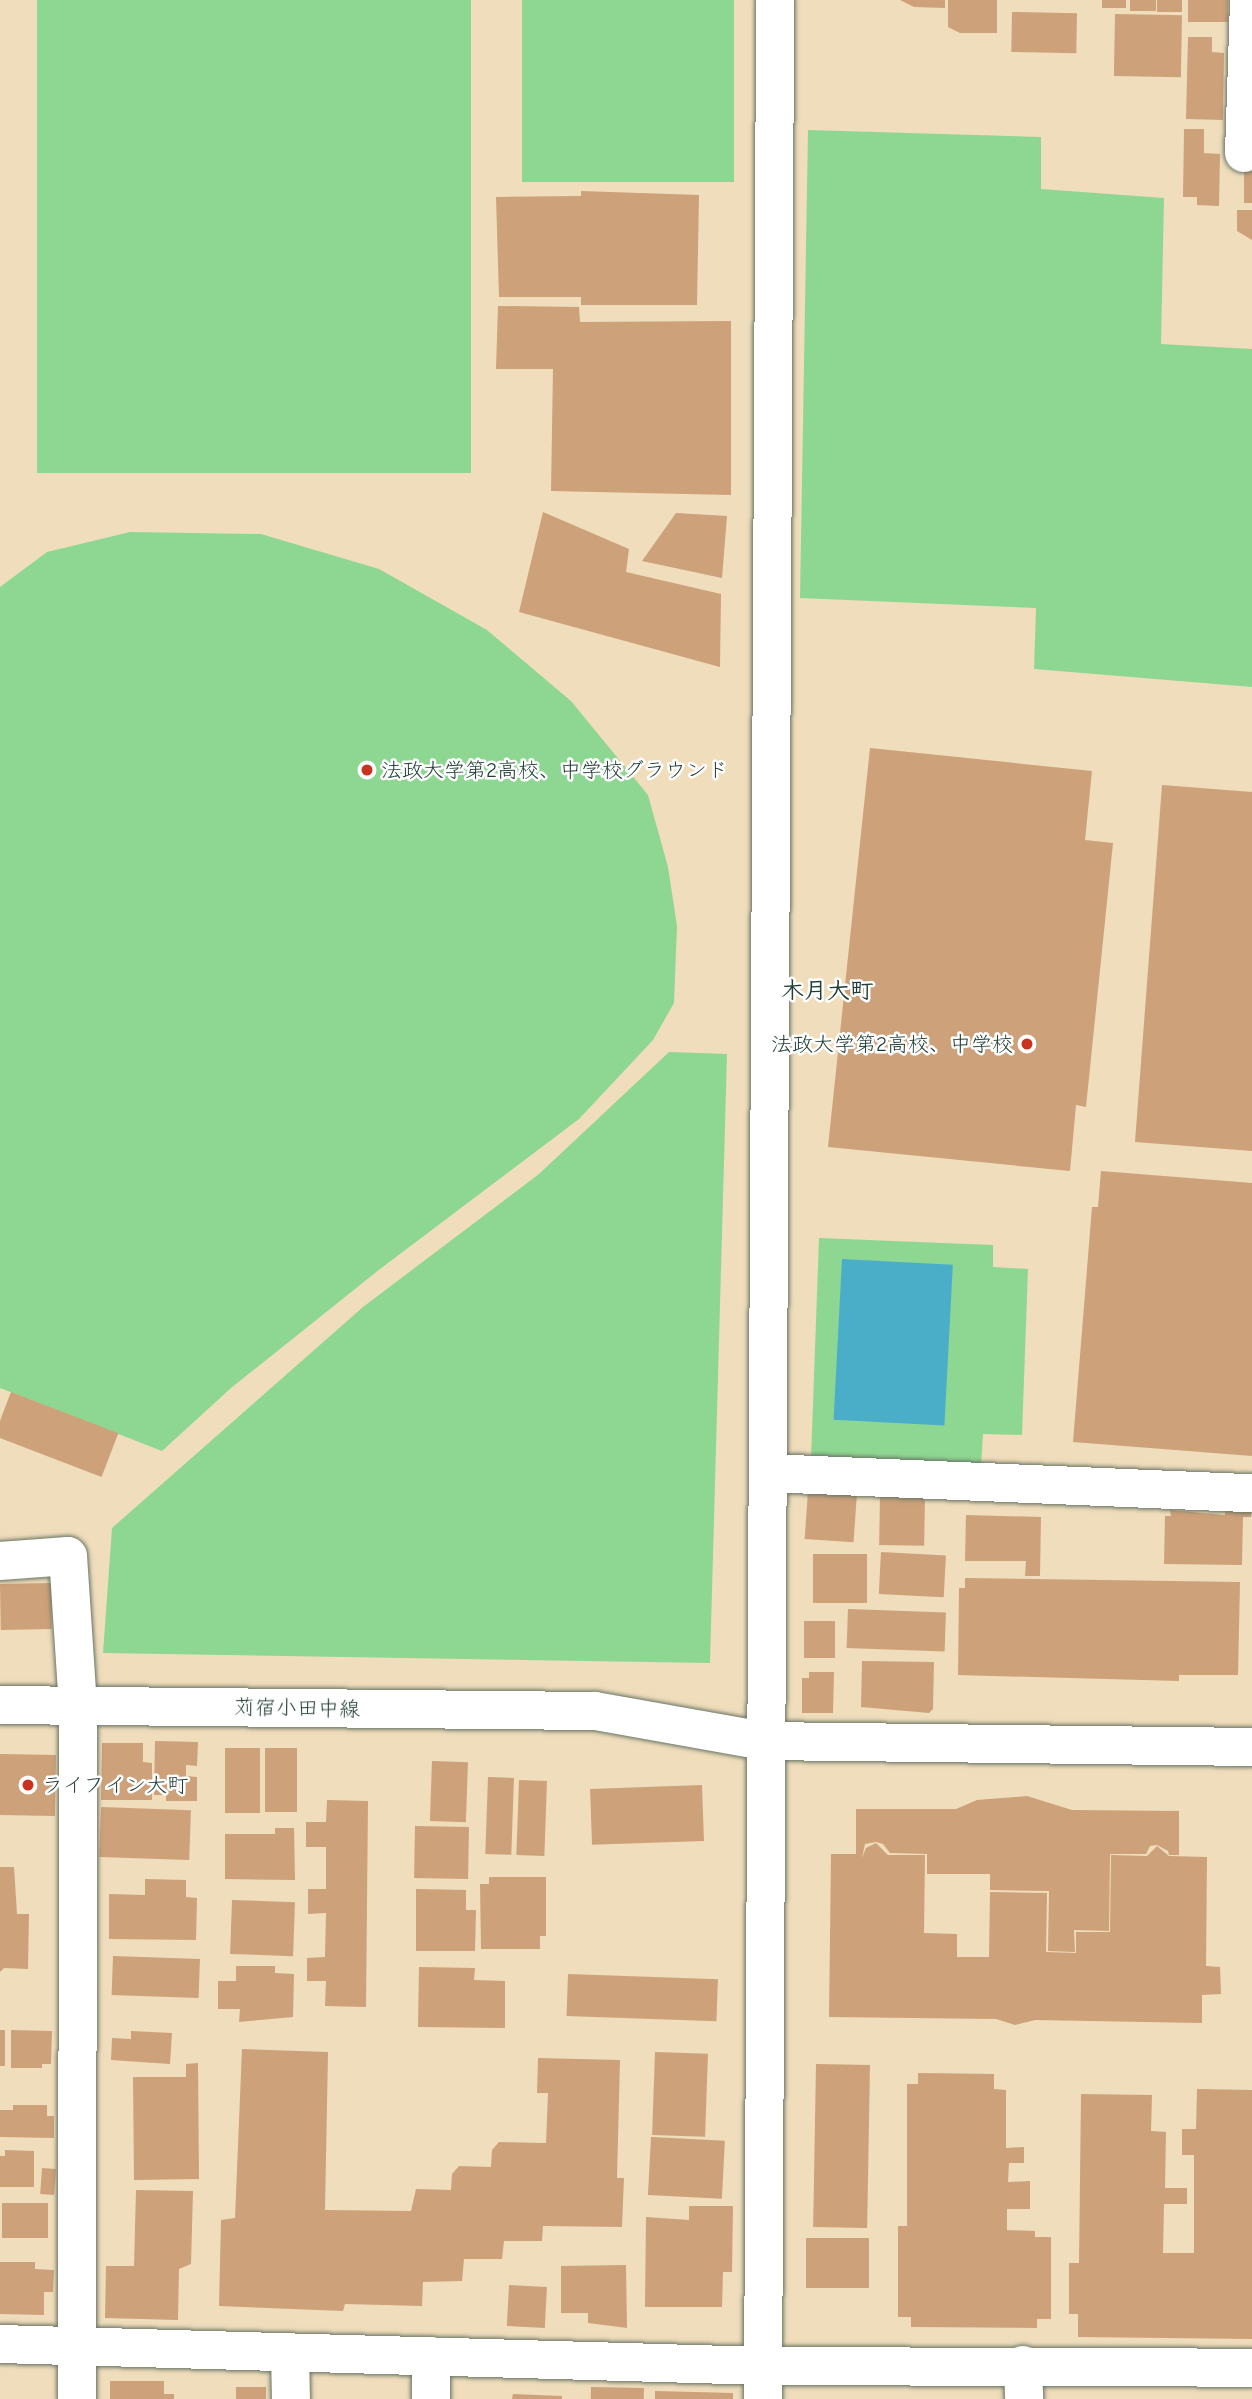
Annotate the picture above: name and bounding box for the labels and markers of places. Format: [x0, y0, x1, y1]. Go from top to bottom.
place label: 法政大学第2高校、中学校グラウンド [381, 757, 728, 783]
marker: 法政大学第2高校、中学校グラウンド [359, 762, 375, 778]
place label: 法政大学第2高校、中学校 [771, 1031, 1013, 1057]
marker: 法政大学第2高校、中学校 [1019, 1036, 1035, 1052]
place label: ライフイン大町 [42, 1772, 189, 1798]
marker: ライフイン大町 [20, 1777, 36, 1793]

